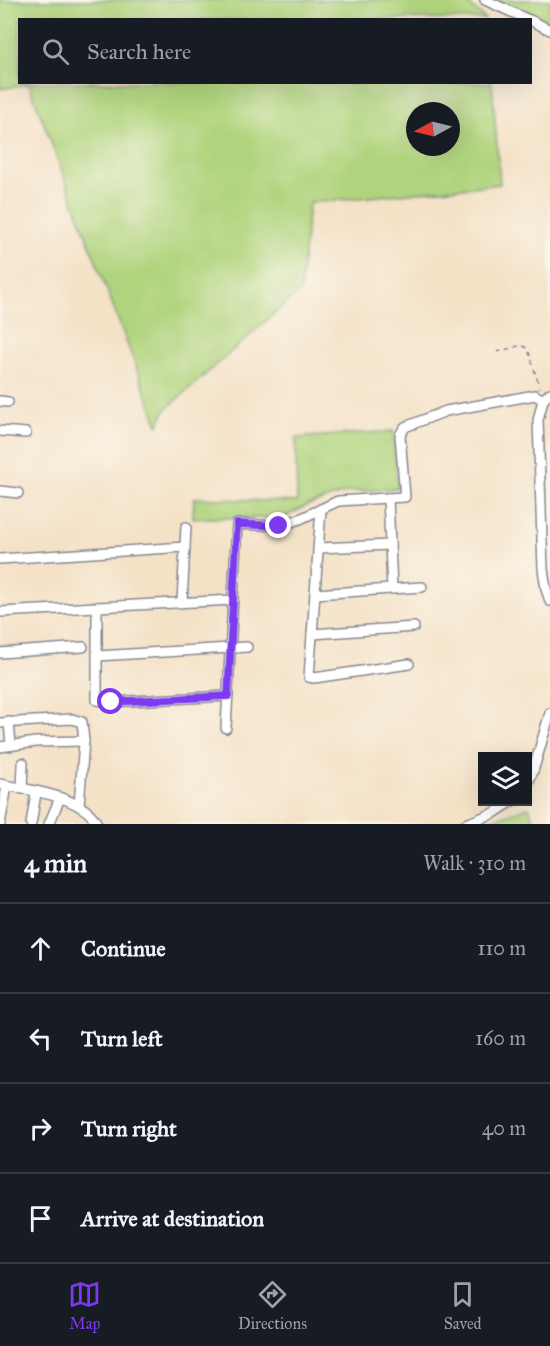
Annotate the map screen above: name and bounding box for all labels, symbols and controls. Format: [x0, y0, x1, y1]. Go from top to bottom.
search box [18, 18, 532, 84]
icon: search [39, 35, 72, 68]
text: Search here [87, 38, 191, 65]
north arrow [406, 102, 460, 156]
route end [265, 512, 291, 538]
route start [97, 688, 123, 714]
map controls [478, 752, 532, 806]
button: layers [478, 752, 532, 806]
text: 4 min [24, 847, 87, 879]
text: Walk · 310 m [423, 851, 526, 875]
icon: ahead [24, 932, 57, 965]
text: Continue [81, 935, 166, 962]
text: 110 m [478, 936, 526, 960]
icon: left [24, 1022, 57, 1055]
text: Turn left [81, 1025, 163, 1052]
text: 160 m [475, 1026, 526, 1050]
icon: right [24, 1112, 57, 1145]
text: Turn right [81, 1115, 177, 1142]
text: 40 m [482, 1116, 526, 1140]
icon: arrive [24, 1202, 57, 1235]
text: Arrive at destination [81, 1205, 264, 1232]
tab: Map [68, 1278, 101, 1333]
tab: Directions [238, 1278, 307, 1333]
tab: Saved [444, 1278, 482, 1333]

